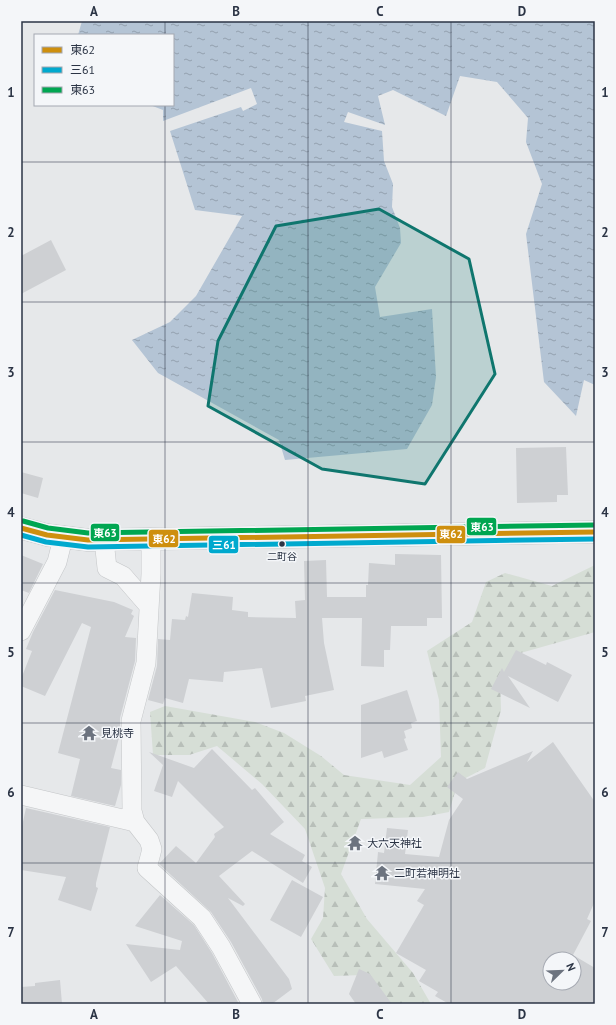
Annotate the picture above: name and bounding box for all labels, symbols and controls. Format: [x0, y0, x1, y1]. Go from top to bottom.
text: A [90, 3, 98, 20]
text: B [232, 3, 240, 20]
text: C [376, 3, 384, 20]
text: D [518, 3, 526, 20]
legend [34, 34, 174, 106]
text: 東62 [70, 42, 95, 57]
text: 三61 [70, 62, 95, 77]
text: 東63 [70, 82, 95, 97]
text: 1 [7, 84, 15, 101]
text: 1 [601, 84, 609, 101]
text: 2 [7, 224, 15, 241]
text: 2 [601, 224, 609, 241]
text: 3 [7, 364, 15, 381]
text: 3 [601, 364, 609, 381]
text: 4 [7, 504, 15, 521]
text: 4 [601, 504, 609, 521]
line badge: 東63 [466, 517, 497, 536]
text: 東63 [470, 520, 494, 534]
line badge: 東63 [90, 523, 120, 542]
line badge: 東62 [436, 525, 466, 544]
text: 東63 [93, 526, 117, 540]
text: 東62 [439, 527, 463, 541]
line badge: 東62 [148, 529, 179, 548]
text: 東62 [152, 532, 176, 546]
line badge: 三61 [208, 535, 239, 554]
text: 三61 [212, 538, 236, 552]
marker: 二町谷 [277, 539, 287, 549]
place label: 二町谷 [267, 550, 297, 563]
text: 5 [7, 644, 15, 661]
text: 5 [601, 644, 609, 661]
temple icon: 見桃寺 [80, 724, 98, 742]
place label: 見桃寺 [101, 726, 134, 740]
text: 6 [7, 784, 15, 801]
text: 6 [601, 784, 609, 801]
temple icon: 大六天神社 [346, 834, 364, 852]
place label: 大六天神社 [367, 836, 422, 850]
temple icon: 二町若神明社 [373, 864, 391, 882]
place label: 二町若神明社 [394, 866, 460, 880]
text: 7 [7, 924, 15, 941]
text: 7 [601, 924, 609, 941]
north arrow [542, 951, 582, 991]
text: N [563, 961, 579, 973]
text: A [90, 1006, 98, 1023]
text: B [232, 1006, 240, 1023]
text: C [376, 1006, 384, 1023]
text: D [518, 1006, 526, 1023]

